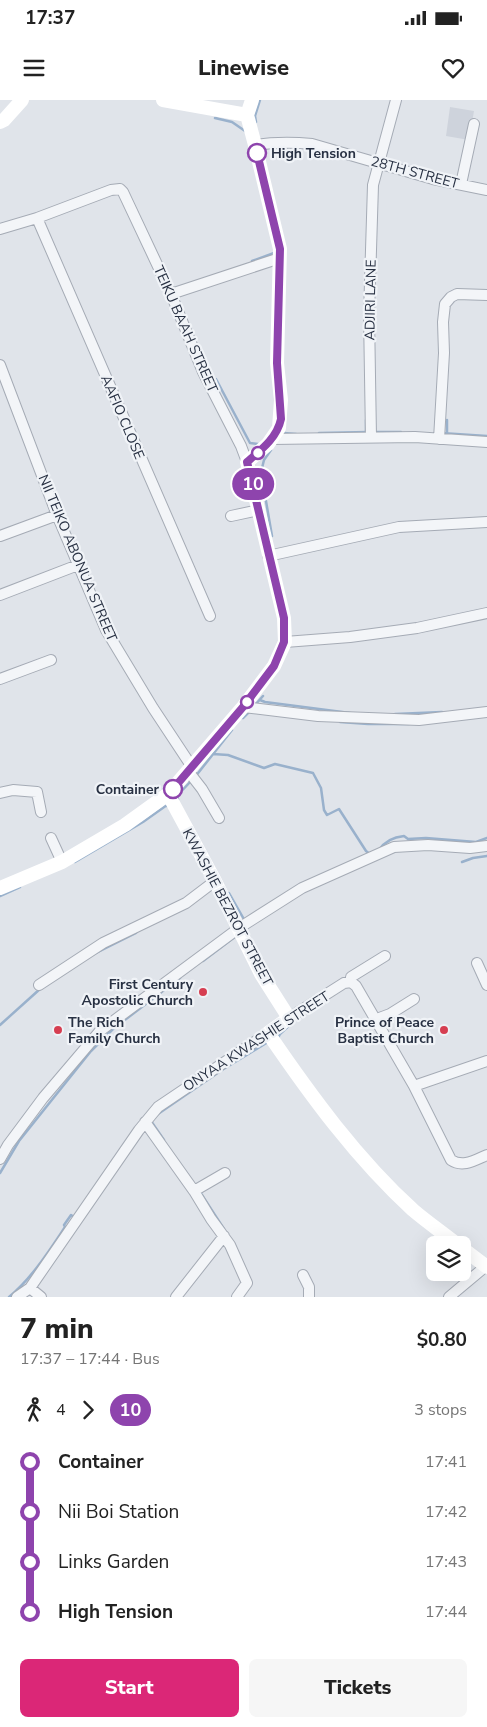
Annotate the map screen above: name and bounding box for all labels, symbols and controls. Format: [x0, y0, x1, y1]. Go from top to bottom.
text: 17:37 [25, 5, 75, 31]
text: Linewise [198, 53, 289, 83]
icon: menu [20, 54, 48, 82]
icon: heart [439, 54, 467, 82]
marker: High Tension [247, 143, 267, 163]
place label: High Tension [271, 144, 356, 163]
street label: 28TH STREET [369, 152, 461, 193]
street label: ADJIRI LANE [360, 259, 381, 341]
street label: TEIKU BAAH STREET [149, 263, 222, 396]
street label: AAFIO CLOSE [96, 372, 149, 462]
unlabelled marker [251, 446, 265, 460]
line badge: 10 [230, 468, 276, 500]
street label: NII TEIKO ABONUA STREET [34, 472, 122, 645]
text: 10 [242, 472, 264, 496]
unlabelled marker [240, 695, 254, 709]
marker: Container [163, 779, 183, 799]
place label: Container [96, 780, 160, 799]
street label: KWASHIE BEZROT STREET [178, 825, 278, 990]
place label: First Century Apostolic Church [82, 975, 194, 1010]
marker: First Century Apostolic Church [197, 986, 209, 998]
street label: ONYAA KWASHIE STREET [179, 987, 334, 1096]
place label: The Rich Family Church [68, 1013, 161, 1048]
place label: Prince of Peace Baptist Church [335, 1013, 434, 1048]
marker: The Rich Family Church [52, 1024, 64, 1036]
marker: Prince of Peace Baptist Church [438, 1024, 450, 1036]
map controls [426, 1236, 471, 1281]
button: layers [426, 1236, 471, 1281]
text: 7 min [20, 1310, 94, 1348]
text: $0.80 [417, 1327, 467, 1353]
text: 17:37 – 17:44 · Bus [20, 1348, 160, 1370]
icon: walk [20, 1396, 48, 1424]
icon: forward [74, 1396, 102, 1424]
text: 10 [120, 1398, 141, 1422]
text: 4 [56, 1399, 66, 1421]
text: 3 stops [414, 1399, 467, 1421]
text: Container [58, 1449, 144, 1475]
text: 17:41 [425, 1451, 467, 1473]
text: Nii Boi Station [58, 1499, 179, 1525]
text: 17:42 [425, 1501, 467, 1523]
text: Links Garden [58, 1549, 169, 1575]
text: 17:43 [425, 1551, 467, 1573]
text: High Tension [58, 1599, 173, 1625]
text: 17:44 [425, 1601, 467, 1623]
button: Start [20, 1659, 239, 1717]
button: Tickets [249, 1659, 467, 1717]

